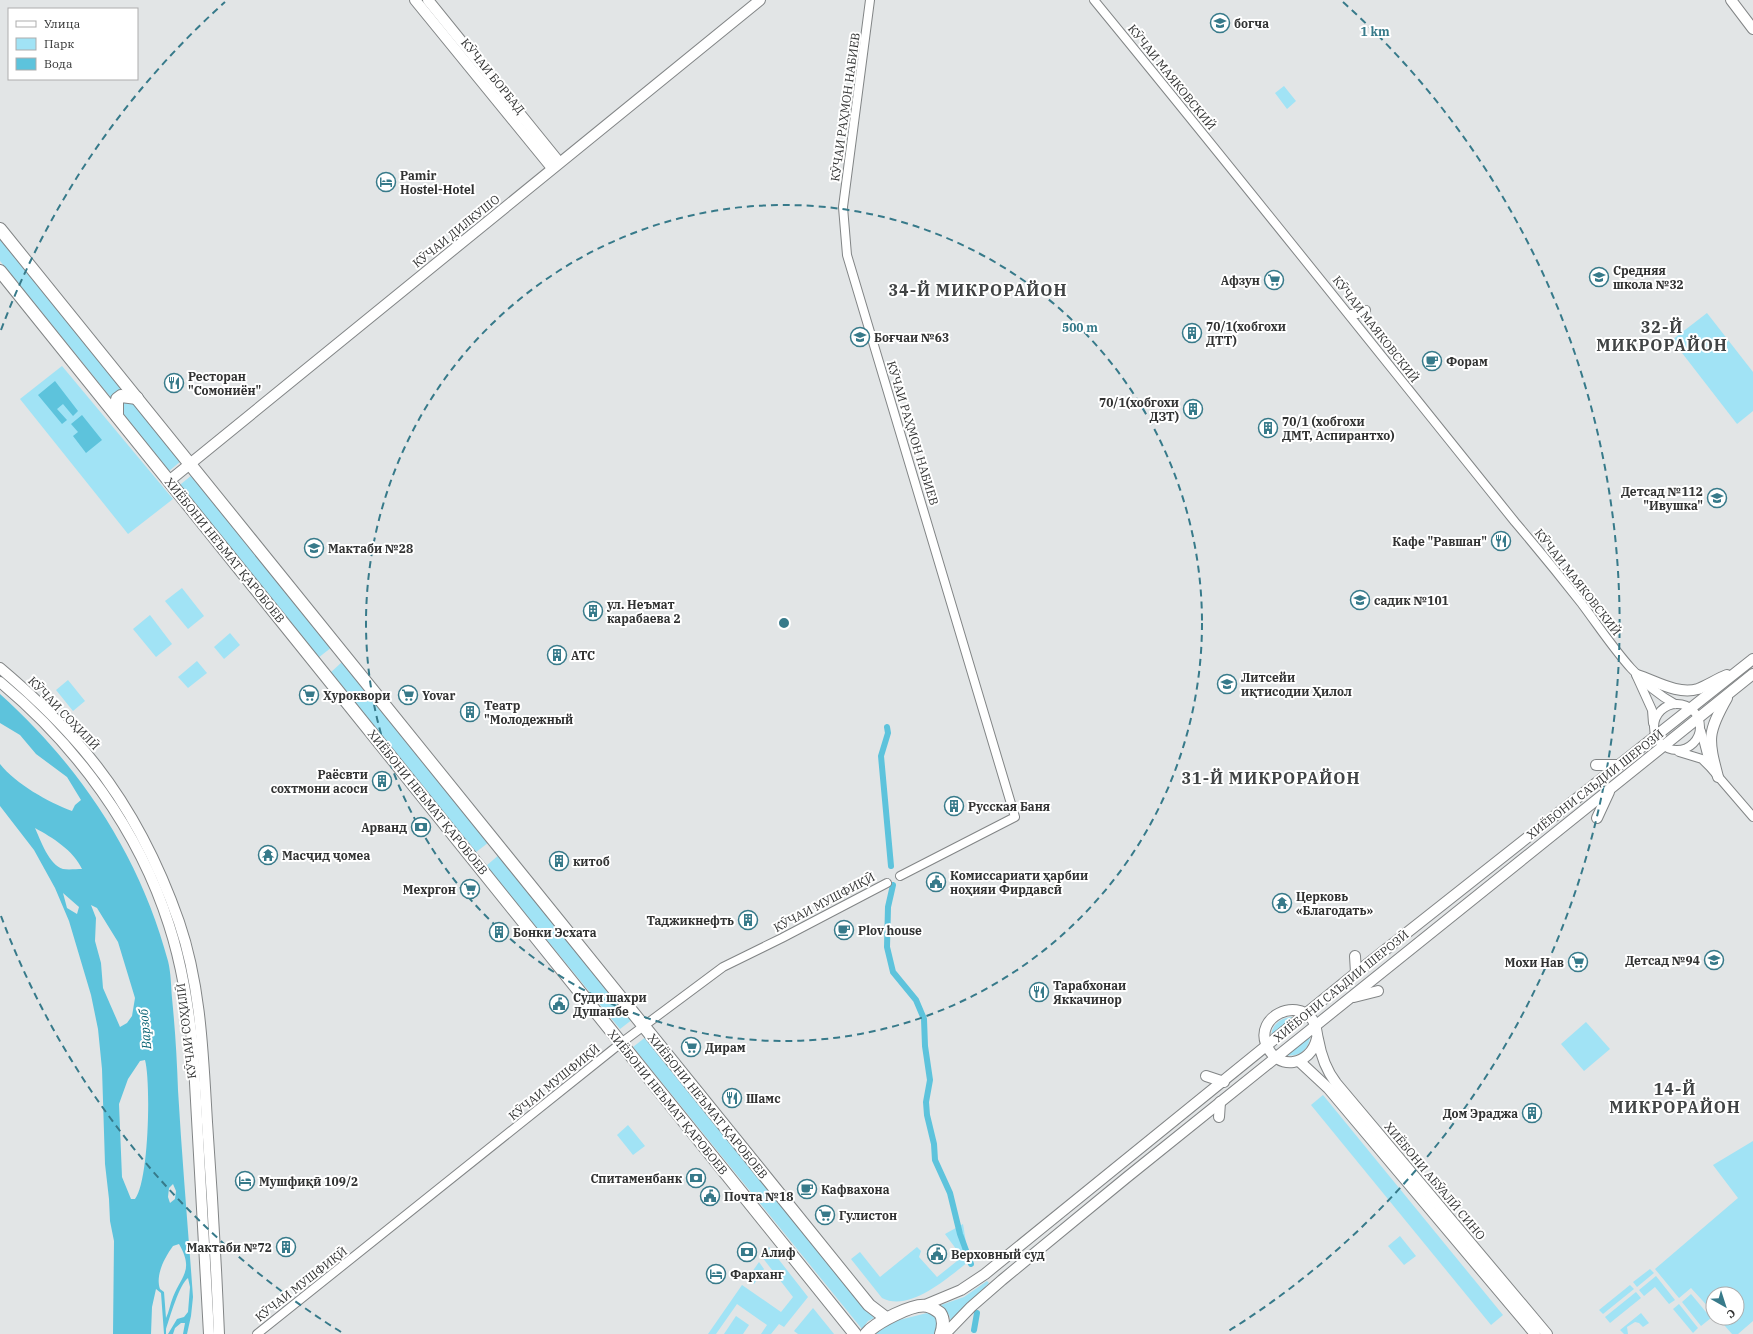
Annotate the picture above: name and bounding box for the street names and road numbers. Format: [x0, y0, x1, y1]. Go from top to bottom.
street label: КӮЧАИ МАЯКОВСКИЙ [1125, 21, 1219, 133]
street label: КӮЧАИ РАҲМОН НАБИЕВ [827, 32, 863, 182]
street label: КӮЧАИ БОРБАД [458, 35, 528, 117]
street label: КӮЧАИ ДИЛКУШО [409, 191, 503, 271]
street label: КӮЧАИ МАЯКОВСКИЙ [1330, 273, 1422, 385]
street label: КӮЧАИ РАҲМОН НАБИЕВ [884, 359, 942, 507]
street label: ХИЁБОНИ НЕЪМАТ ҚАРОБОЕВ [162, 474, 288, 626]
street label: КӮЧАИ МАЯКОВСКИЙ [1532, 526, 1624, 638]
street label: КӮЧАИ СОҲИЛӢ [25, 673, 103, 753]
street label: ХИЁБОНИ НЕЪМАТ ҚАРОБОЕВ [365, 726, 491, 878]
street label: ХИЁБОНИ САЪДИИ ШЕРОЗӢ [1524, 726, 1666, 842]
street label: КӮЧАИ МУШФИҚӢ [771, 869, 877, 935]
street label: ХИЁБОНИ САЪДИИ ШЕРОЗӢ [1270, 927, 1412, 1045]
street label: КӮЧАИ СОҲИЛӢ [173, 982, 199, 1080]
street label: ХИЁБОНИ НЕЪМАТ ҚАРОБОЕВ [605, 1027, 731, 1177]
street label: ХИЁБОНИ НЕЪМАТ ҚАРОБОЕВ [645, 1031, 771, 1181]
street label: КӮЧАИ МУШФИҚӢ [506, 1041, 602, 1123]
street label: ХИЁБОНИ АБӮАЛӢ СИНО [1381, 1119, 1489, 1243]
street label: КӮЧАИ МУШФИҚӢ [252, 1243, 350, 1325]

